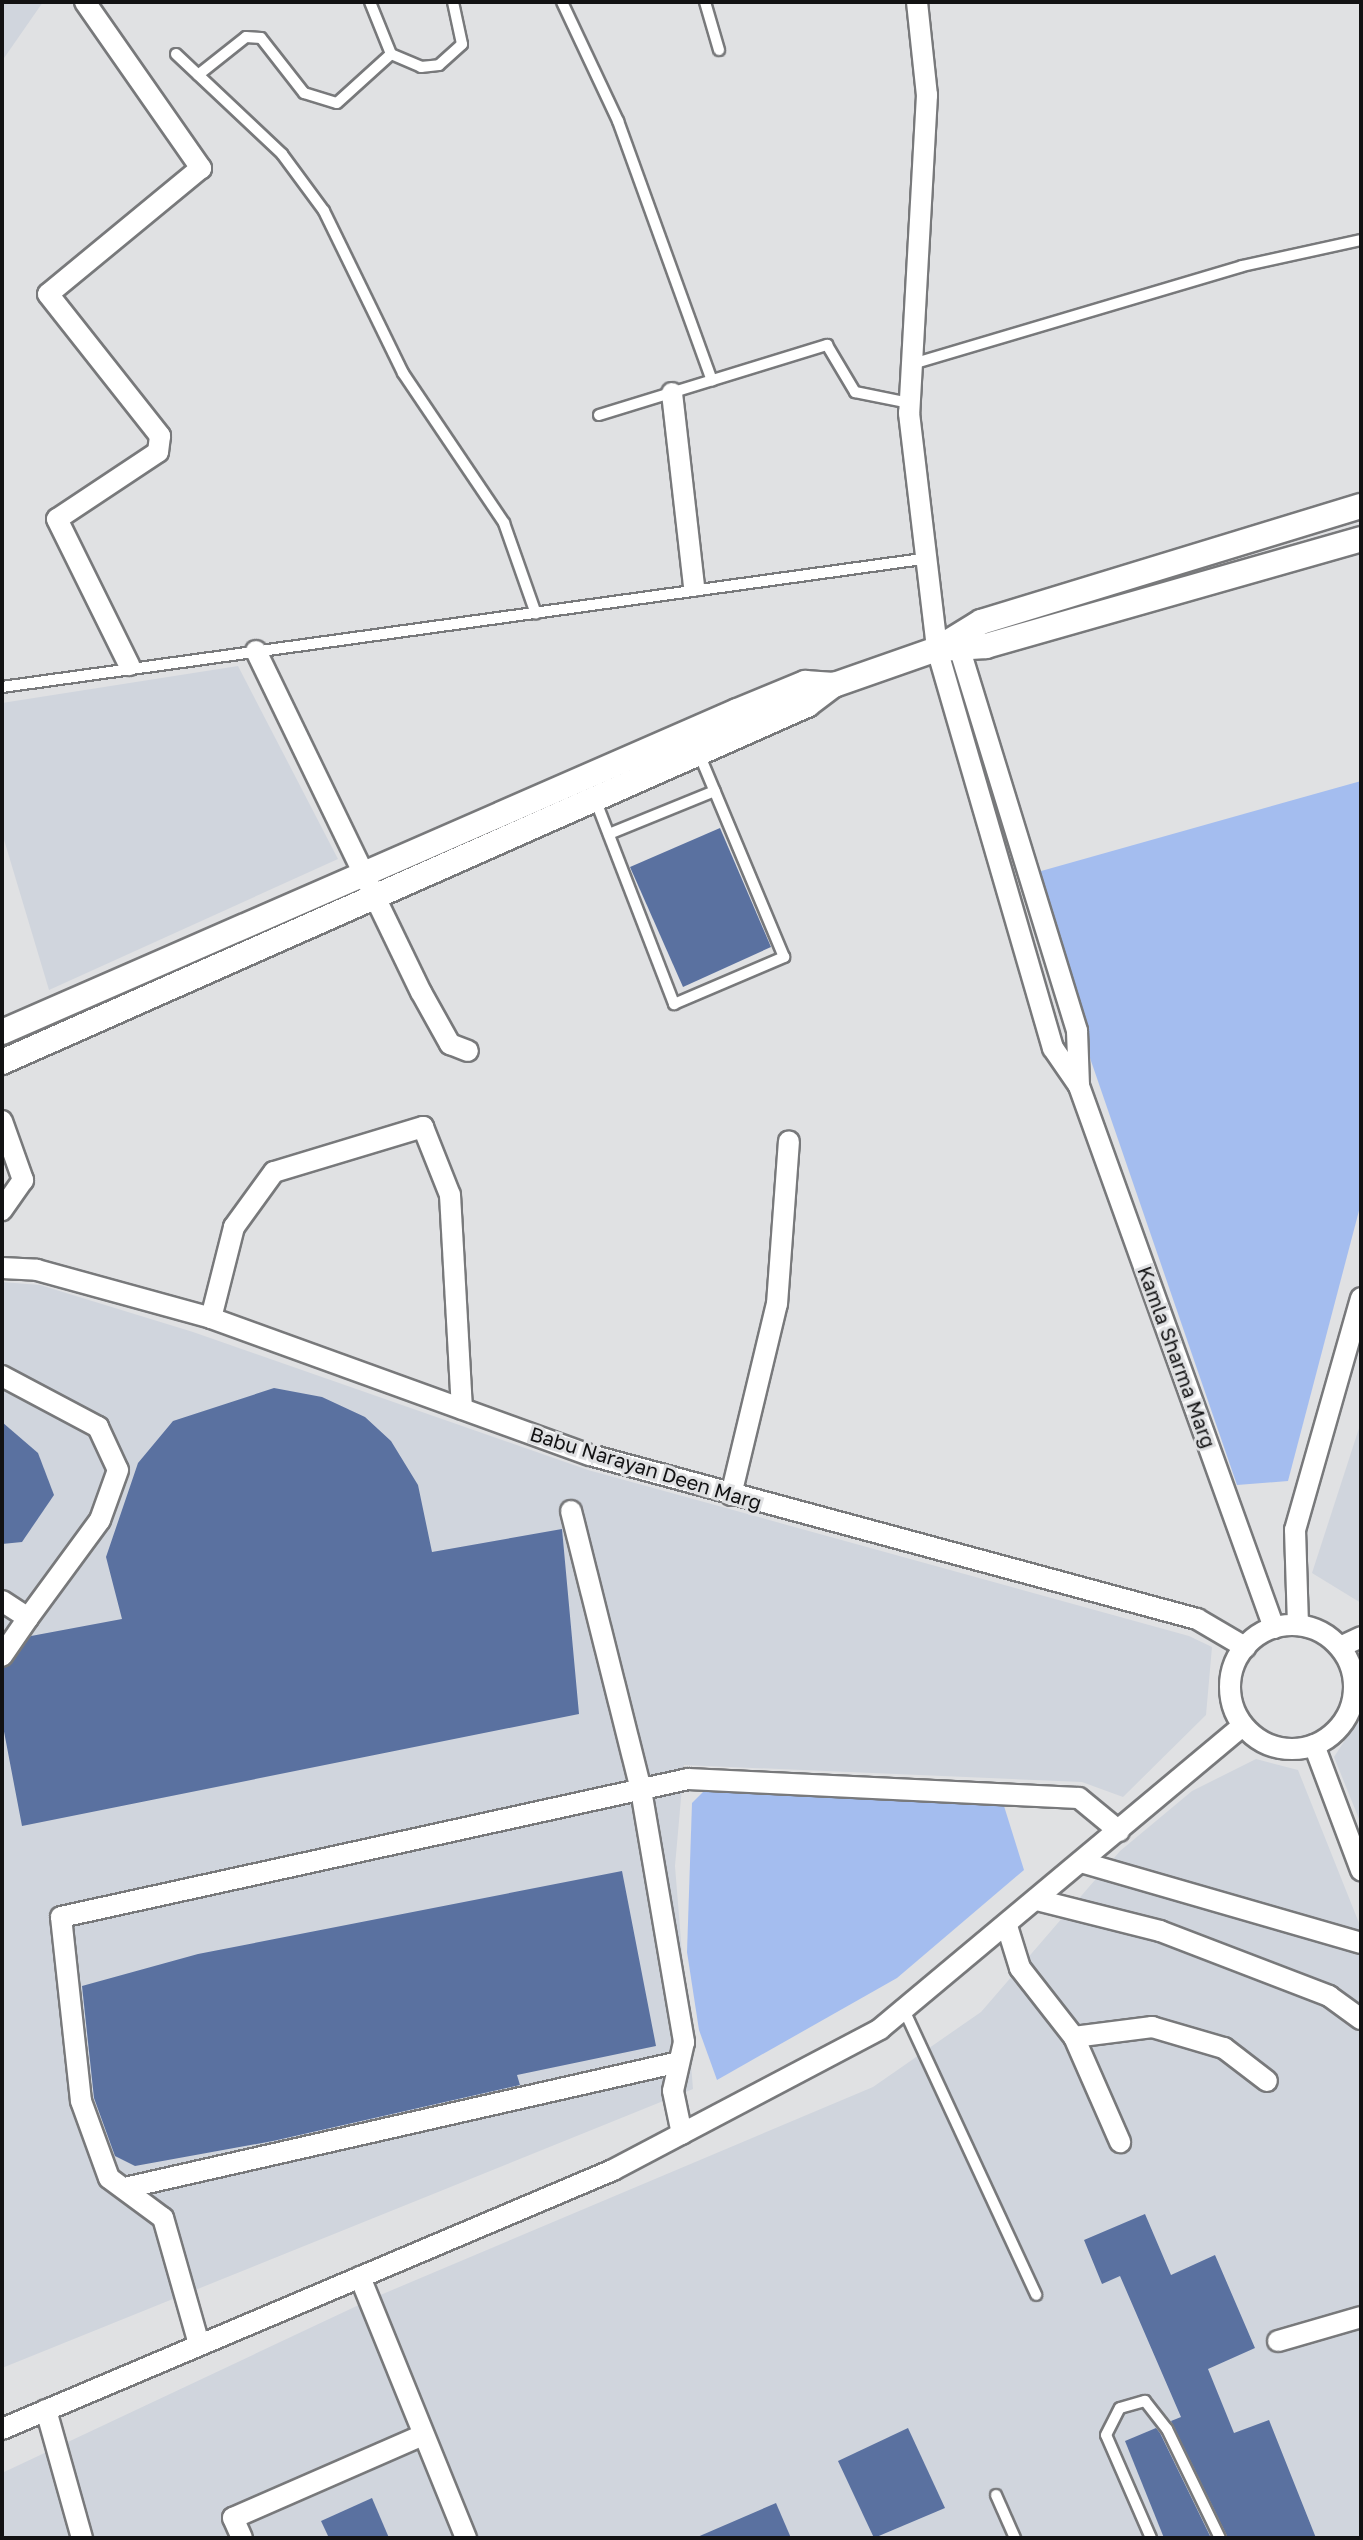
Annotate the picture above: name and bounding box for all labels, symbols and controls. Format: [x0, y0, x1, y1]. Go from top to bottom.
street label: Kamla Sharma Marg [1133, 1263, 1221, 1451]
street label: Babu Narayan Deen Marg [527, 1421, 765, 1515]

